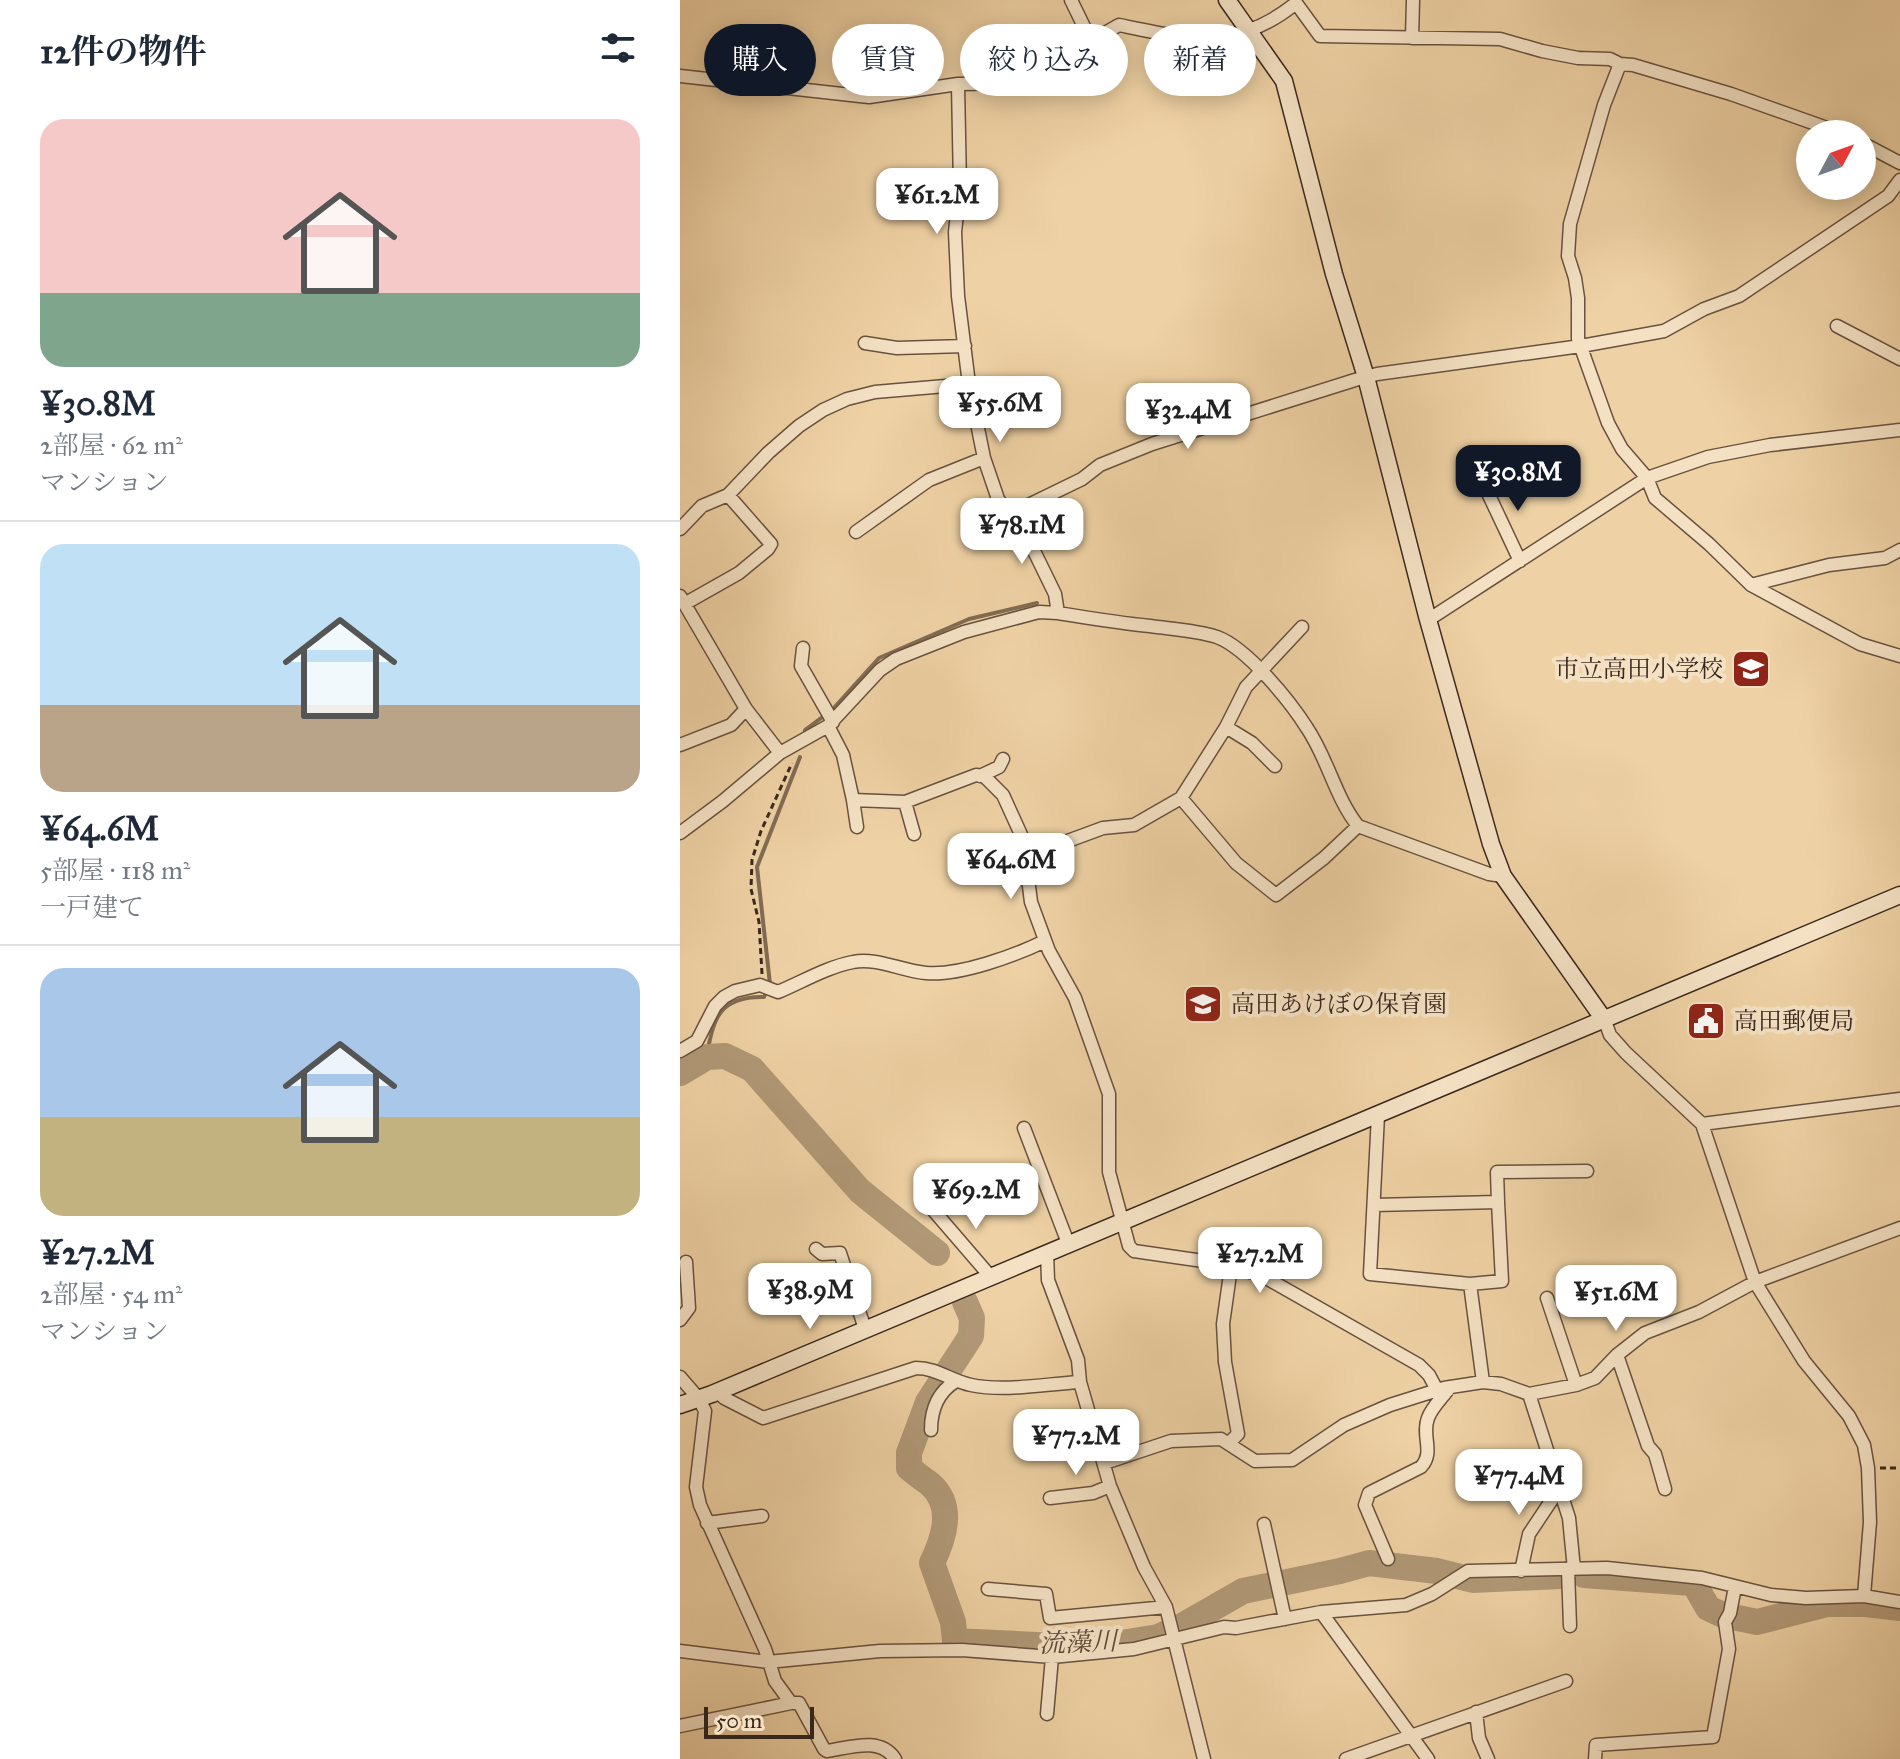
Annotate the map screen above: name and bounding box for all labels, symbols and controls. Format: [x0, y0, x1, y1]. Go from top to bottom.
chip: 購入 [704, 24, 816, 96]
chip: 賃貸 [832, 24, 944, 96]
chip: 絞り込み [960, 24, 1128, 96]
chip: 新着 [1144, 24, 1256, 96]
icon: filters [596, 26, 640, 70]
text: 12件の物件 [40, 31, 206, 72]
north arrow [1796, 120, 1876, 200]
map controls [1796, 120, 1876, 200]
pin: ¥61.2M [872, 168, 1002, 236]
icon: home [268, 171, 412, 315]
text: ¥61.2M [894, 178, 980, 210]
pin: ¥55.6M [935, 376, 1065, 444]
text: ¥30.8M [40, 383, 156, 424]
pin: ¥32.4M [1123, 383, 1253, 451]
text: ¥55.6M [957, 386, 1043, 418]
text: ¥32.4M [1144, 393, 1232, 425]
text: 2部屋 · 62 m² [40, 429, 183, 461]
pin: ¥30.8M [1453, 445, 1583, 513]
text: ¥30.8M [1474, 455, 1562, 487]
text: マンション [40, 466, 169, 498]
pin: ¥78.1M [957, 498, 1087, 566]
text: ¥78.1M [978, 508, 1066, 540]
icon: home [268, 596, 412, 740]
school or university icon: 市立高田小学校 [1730, 648, 1772, 690]
place label: 市立高田小学校 [1555, 654, 1723, 684]
text: ¥64.6M [40, 808, 159, 849]
pin: ¥64.6M [946, 833, 1076, 901]
text: ¥64.6M [965, 843, 1057, 875]
text: 5部屋 · 118 m² [40, 854, 190, 886]
text: 一戸建て [40, 891, 144, 923]
school or university icon: 高田あけぼの保育園 [1182, 983, 1224, 1025]
place label: 高田あけぼの保育園 [1231, 989, 1447, 1019]
public building icon: 高田郵便局 [1685, 1000, 1727, 1042]
place label: 高田郵便局 [1734, 1006, 1854, 1036]
icon: home [268, 1020, 412, 1164]
pin: ¥69.2M [911, 1163, 1041, 1231]
text: ¥69.2M [931, 1173, 1021, 1205]
pin: ¥27.2M [1195, 1227, 1325, 1295]
text: ¥27.2M [40, 1232, 155, 1273]
text: ¥27.2M [1216, 1237, 1304, 1269]
pin: ¥38.9M [745, 1263, 875, 1331]
pin: ¥51.6M [1551, 1265, 1681, 1333]
text: ¥38.9M [766, 1273, 854, 1305]
text: ¥51.6M [1574, 1275, 1658, 1307]
text: 2部屋 · 54 m² [40, 1278, 183, 1310]
text: マンション [40, 1315, 169, 1347]
pin: ¥77.2M [1011, 1409, 1141, 1477]
text: ¥77.2M [1031, 1419, 1121, 1451]
pin: ¥77.4M [1454, 1449, 1584, 1517]
text: ¥77.4M [1473, 1459, 1565, 1491]
water label: 流藻川 [1038, 1625, 1121, 1659]
scale bar [704, 1703, 814, 1739]
text: 50 m [716, 1707, 762, 1734]

